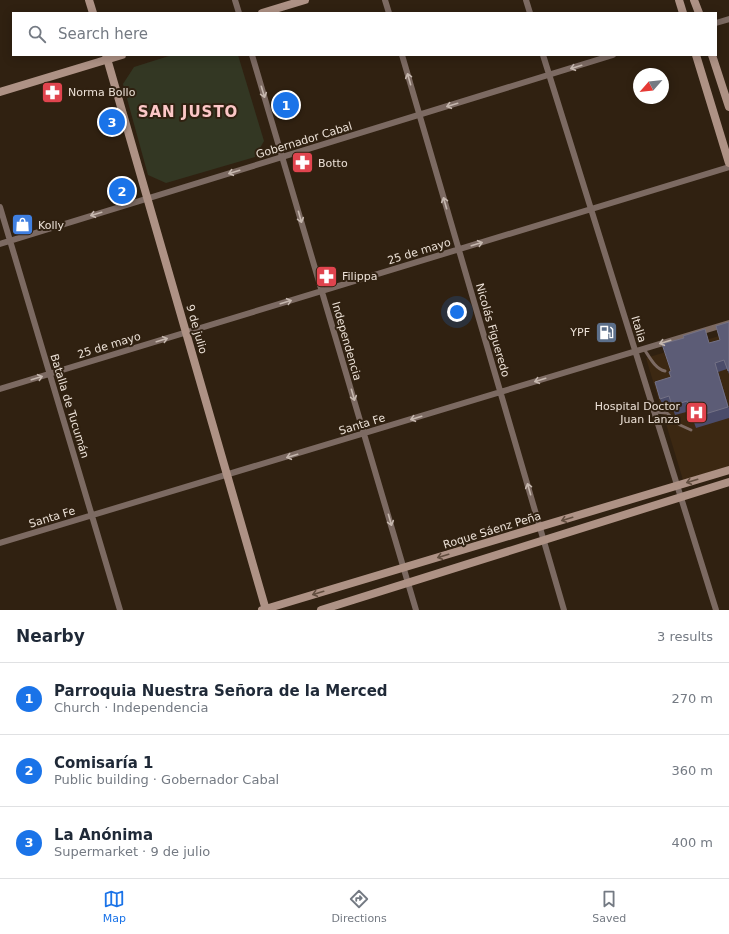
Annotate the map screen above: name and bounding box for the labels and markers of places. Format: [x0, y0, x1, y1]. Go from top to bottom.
pharmacy icon: Norma Bollo [39, 79, 65, 105]
place label: Norma Bollo [68, 86, 136, 99]
pin: 1 [273, 90, 299, 120]
pin: 3 [99, 107, 125, 137]
pharmacy icon: Botto [290, 150, 316, 176]
place label: Botto [318, 157, 348, 170]
pin: 2 [109, 176, 135, 206]
shop icon: Kolly [9, 212, 35, 238]
place label: Kolly [38, 219, 65, 232]
pharmacy icon: Filippa [314, 263, 340, 289]
place label: Filippa [342, 270, 377, 283]
fuel station icon: YPF [593, 319, 619, 345]
place label: YPF [569, 326, 590, 339]
hospital icon: Hospital Doctor Juan Lanza [683, 399, 709, 425]
place label: Hospital Doctor Juan Lanza [595, 400, 680, 426]

